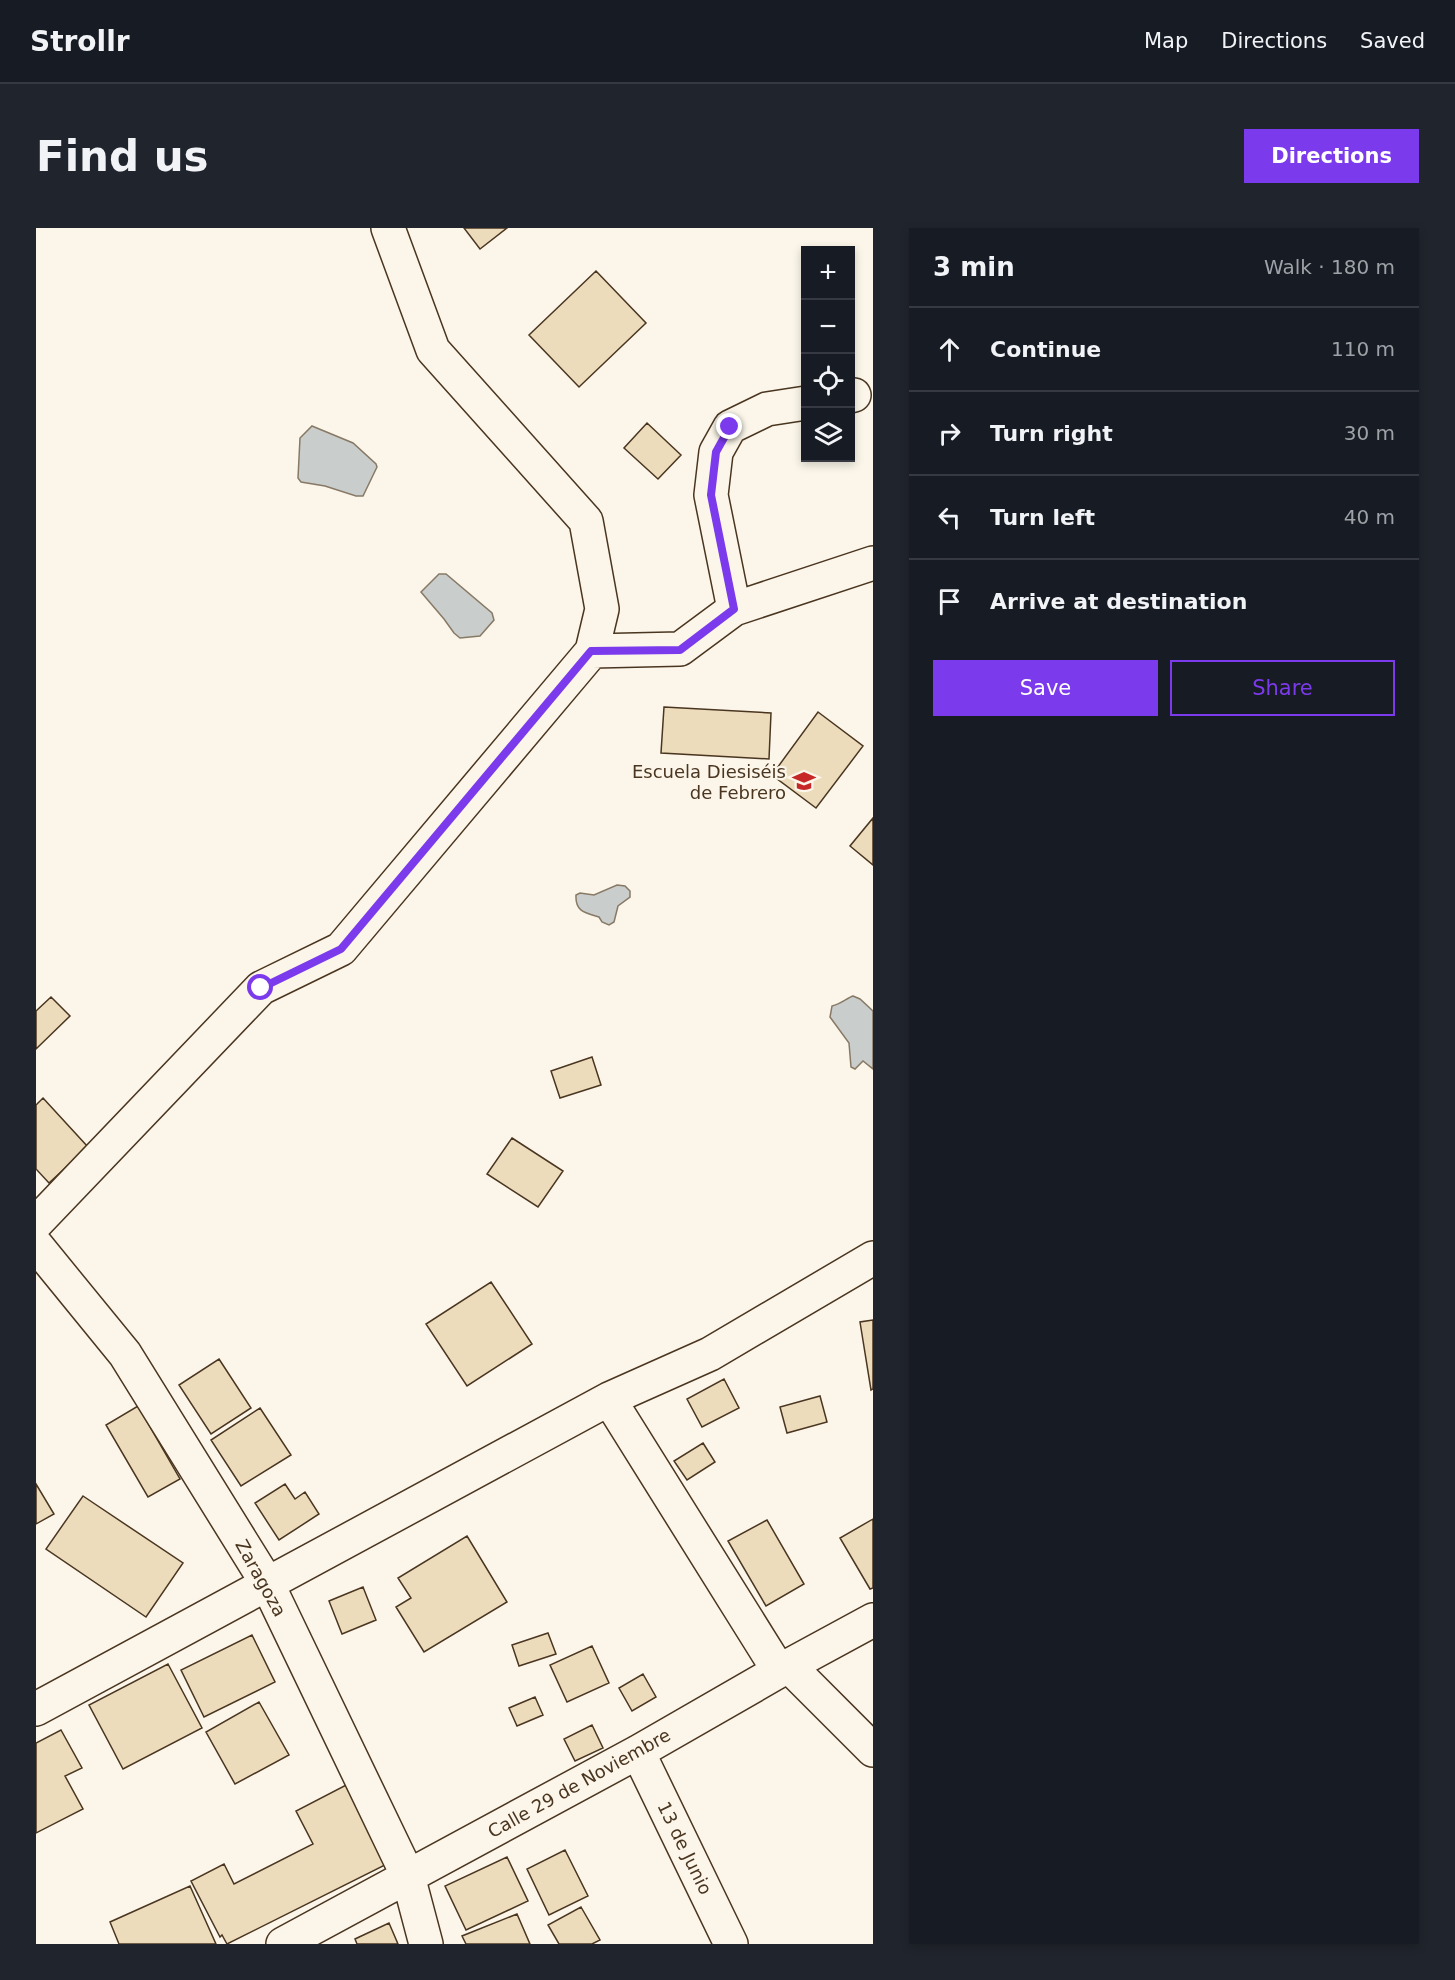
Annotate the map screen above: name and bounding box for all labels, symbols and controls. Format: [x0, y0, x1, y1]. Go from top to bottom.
text: Strollr [30, 25, 130, 58]
text: Map [1144, 29, 1188, 53]
text: Directions [1221, 29, 1327, 53]
text: Saved [1360, 29, 1425, 53]
button: Directions [1244, 129, 1419, 183]
text: Find us [36, 132, 209, 181]
map controls [801, 246, 855, 462]
button: + [801, 246, 855, 300]
text: 3 min [933, 252, 1015, 282]
text: Walk · 180 m [1264, 255, 1395, 279]
button: − [801, 300, 855, 354]
icon: ahead [933, 333, 966, 366]
text: Continue [990, 337, 1101, 362]
text: 110 m [1331, 337, 1395, 361]
button: locate [801, 354, 855, 408]
button: layers [801, 408, 855, 462]
route end [716, 413, 742, 439]
icon: right [933, 417, 966, 450]
text: Turn right [990, 421, 1113, 446]
text: 30 m [1344, 421, 1395, 445]
icon: left [933, 501, 966, 534]
text: Turn left [990, 505, 1095, 530]
text: 40 m [1344, 505, 1395, 529]
icon: arrive [933, 585, 966, 618]
text: Arrive at destination [990, 589, 1247, 614]
button: Save [933, 660, 1158, 716]
button: Share [1170, 660, 1395, 716]
place label: Escuela Diesiséis de Febrero [632, 761, 786, 803]
school or university icon: Escuela Diesiséis de Febrero [791, 768, 817, 794]
route start [247, 974, 273, 1000]
street label: Zaragoza [231, 1536, 291, 1620]
street label: Calle 29 de Noviembre [484, 1724, 674, 1842]
street label: 13 de Junio [653, 1798, 717, 1898]

